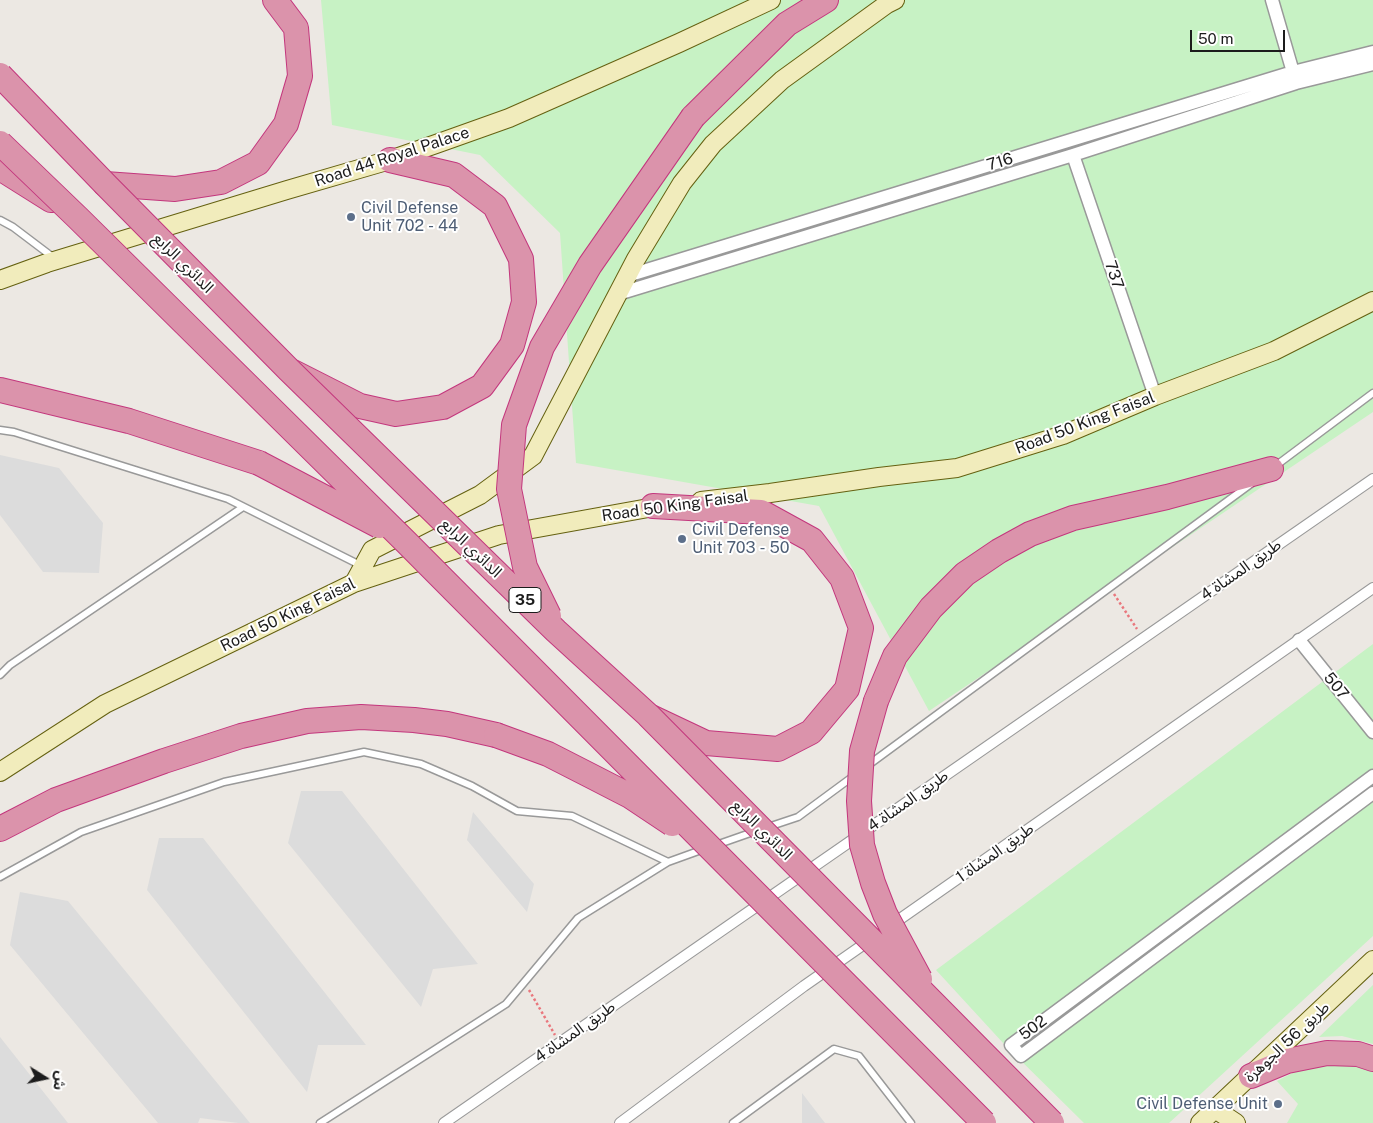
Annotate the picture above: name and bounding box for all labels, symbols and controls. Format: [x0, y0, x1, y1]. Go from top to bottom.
scale bar [1193, 20, 1288, 52]
text: 50 m [1198, 30, 1233, 47]
street label: Road 44 Royal Palace [312, 123, 472, 191]
street label: 716 [985, 149, 1015, 175]
place label: Civil Defense Unit 702 - 44 [361, 198, 458, 236]
marker: Civil Defense Unit 702 - 44 [345, 211, 357, 223]
street label: الدائري الرابع [149, 229, 217, 297]
street label: 737 [1100, 258, 1128, 292]
street label: Road 50 King Faisal [1013, 388, 1157, 458]
street label: Road 50 King Faisal [601, 486, 749, 526]
street label: الدائري الرابع [436, 514, 506, 582]
place label: Civil Defense Unit 703 - 50 [692, 520, 789, 558]
marker: Civil Defense Unit 703 - 50 [676, 533, 688, 545]
street label: طريق المشاة 4 [1197, 535, 1285, 605]
street label: Road 50 King Faisal [217, 574, 359, 656]
road number: 35 [509, 588, 541, 612]
street label: 507 [1319, 669, 1353, 703]
street label: طريق المشاة 4 [864, 766, 952, 836]
street label: الدائري الرابع [728, 796, 796, 864]
street label: طريق المشاة 1 [952, 819, 1038, 887]
street label: طريق المشاة 4 [531, 997, 619, 1067]
street label: طريق 56 الجوهرة [1240, 998, 1334, 1086]
street label: 502 [1015, 1011, 1051, 1045]
north arrow [20, 1053, 70, 1103]
text: ش [50, 1070, 69, 1091]
place label: Civil Defense Unit [1136, 1094, 1268, 1114]
marker: Civil Defense Unit [1272, 1098, 1284, 1110]

